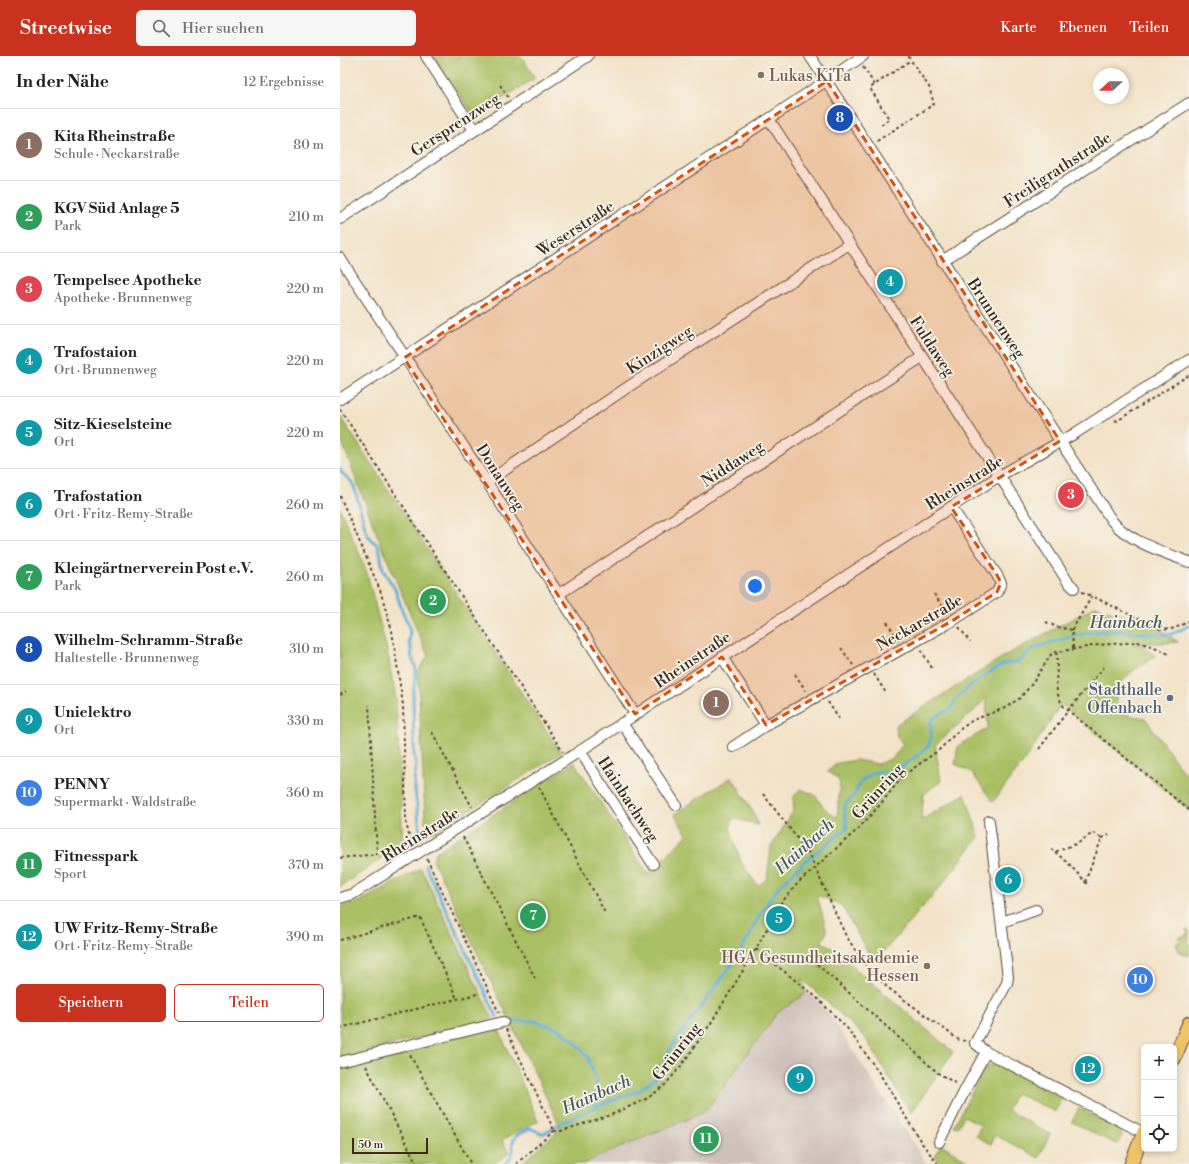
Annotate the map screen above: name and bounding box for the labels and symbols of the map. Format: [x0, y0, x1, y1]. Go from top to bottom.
place label: Lukas KiTa [769, 66, 852, 86]
north arrow [1093, 68, 1129, 104]
marker: Lukas KiTa [756, 70, 766, 80]
street label: Gersprenzweg [407, 88, 505, 161]
pin: 8 [827, 103, 853, 133]
street label: Freiligrathstraße [1000, 128, 1115, 212]
street label: Weserstraße [532, 196, 618, 262]
pin: 4 [877, 267, 903, 297]
street label: Brunnenweg [962, 274, 1030, 363]
street label: Fuldaweg [905, 312, 960, 381]
street label: Kinzigweg [623, 321, 697, 379]
street label: Niddaweg [697, 436, 768, 491]
street label: Donauweg [471, 440, 529, 515]
street label: Rheinstraße [922, 451, 1007, 515]
pin: 3 [1058, 480, 1084, 510]
your location [745, 576, 765, 596]
pin: 2 [420, 586, 446, 616]
street label: Neckarstraße [873, 590, 966, 656]
water label: Hainbach [1088, 612, 1163, 634]
street label: Rheinstraße [650, 627, 735, 693]
place label: Stadthalle Offenbach [1087, 680, 1162, 718]
pin: 1 [703, 688, 729, 718]
marker: Stadthalle Offenbach [1165, 693, 1175, 703]
street label: Hainbachweg [593, 753, 664, 847]
street label: Grünring [848, 759, 908, 824]
street label: Rheinstraße [378, 803, 463, 867]
water label: Hainbach [769, 814, 840, 880]
pin: 6 [995, 865, 1021, 895]
pin: 7 [520, 901, 546, 931]
pin: 5 [766, 904, 792, 934]
place label: HGA Gesundheitsakademie Hessen [721, 948, 919, 986]
marker: HGA Gesundheitsakademie Hessen [922, 961, 932, 971]
pin: 10 [1127, 965, 1153, 995]
street label: Grünring [648, 1018, 706, 1085]
pin: 12 [1075, 1054, 1101, 1084]
pin: 9 [787, 1064, 813, 1094]
water label: Hainbach [558, 1070, 635, 1120]
pin: 11 [693, 1124, 719, 1154]
scale bar [352, 1136, 428, 1155]

